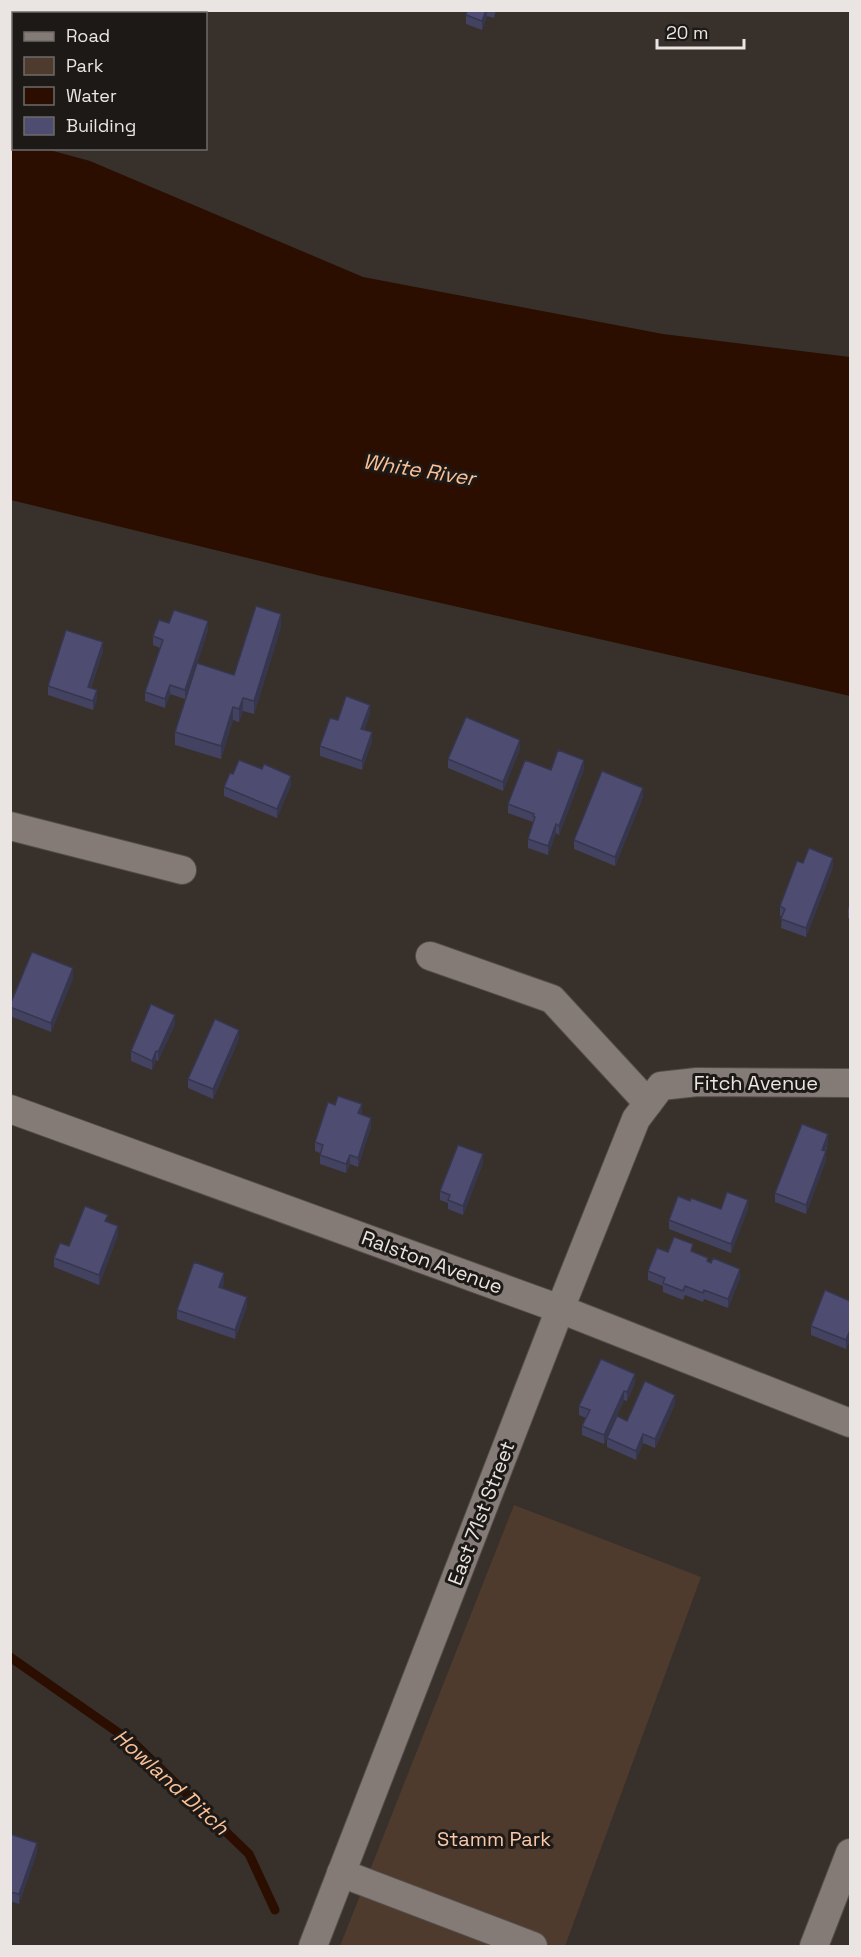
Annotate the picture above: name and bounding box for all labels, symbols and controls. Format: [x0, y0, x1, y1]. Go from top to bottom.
legend [12, 12, 207, 150]
scale bar [657, 12, 744, 50]
text: 20 m [666, 21, 709, 44]
text: Road [66, 24, 110, 47]
text: Park [66, 54, 104, 77]
text: Water [66, 84, 117, 107]
text: Building [66, 114, 136, 137]
water label: White River [361, 447, 479, 492]
street label: Fitch Avenue [694, 1070, 818, 1096]
street label: Ralston Avenue [358, 1224, 506, 1300]
street label: East 71st Street [442, 1437, 520, 1589]
water label: Howland Ditch [108, 1723, 236, 1841]
park label: Stamm Park [437, 1826, 551, 1852]

